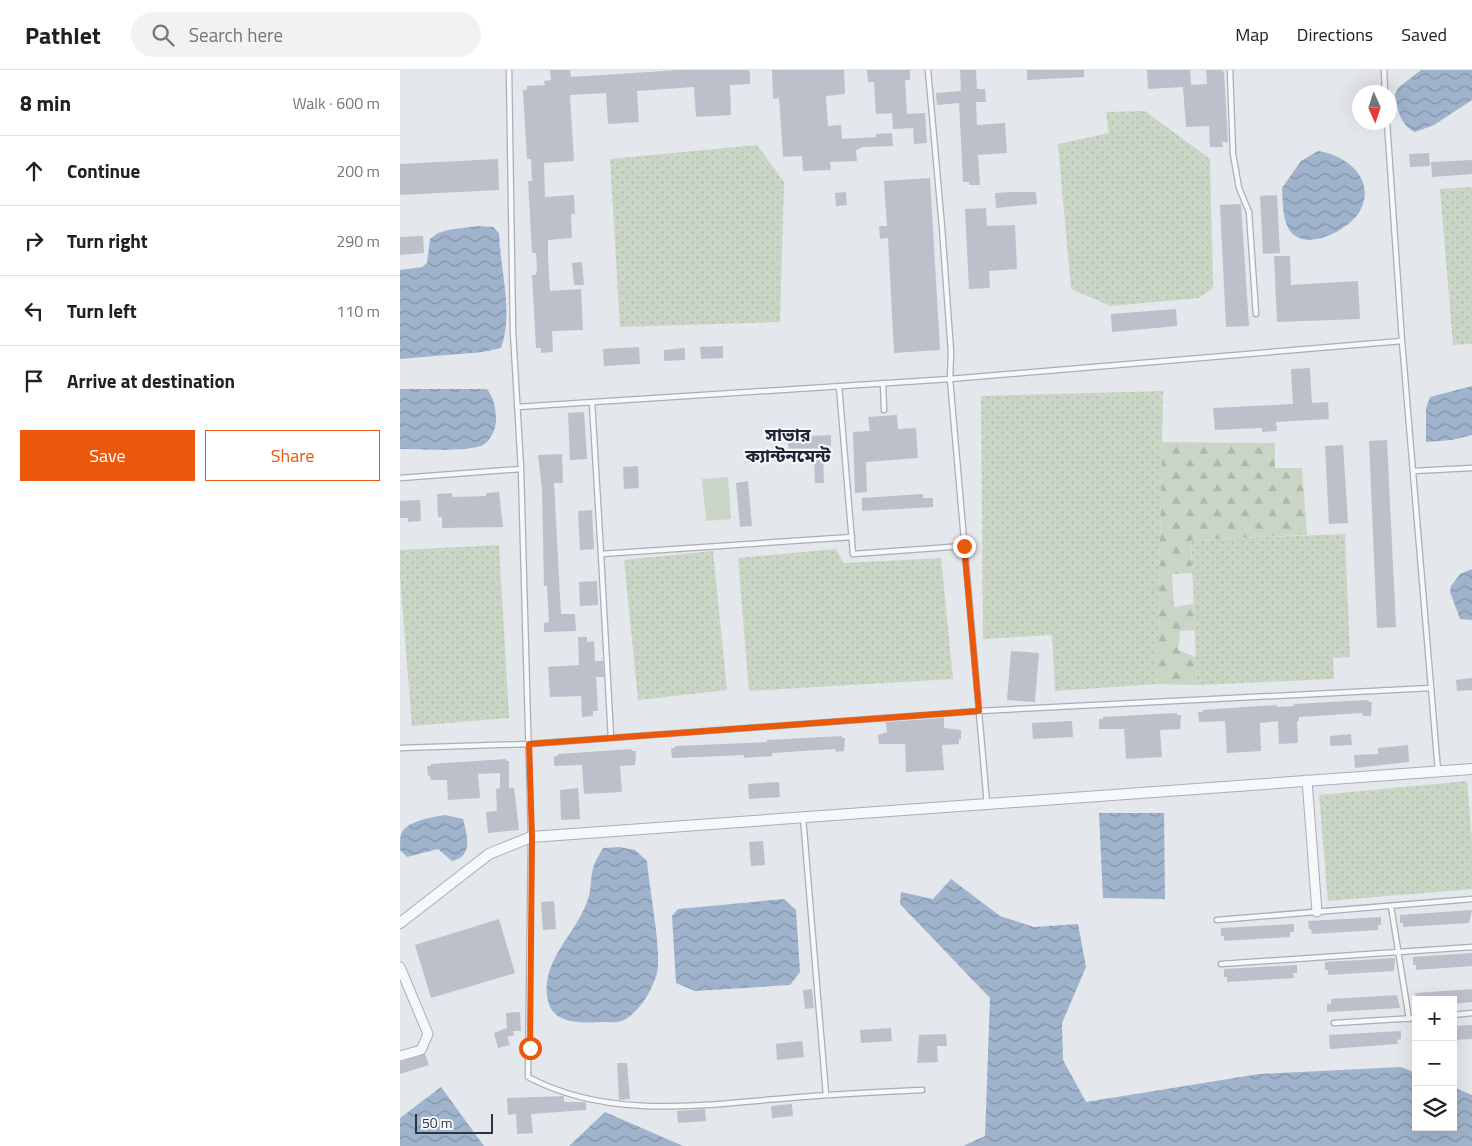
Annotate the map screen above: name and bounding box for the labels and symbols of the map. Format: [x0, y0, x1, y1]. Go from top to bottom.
north arrow [1352, 85, 1397, 130]
district label: সাভার ক্যান্টনমেন্ট [744, 421, 832, 469]
route end [953, 535, 976, 558]
route start [519, 1037, 542, 1060]
scale bar [415, 1111, 492, 1134]

